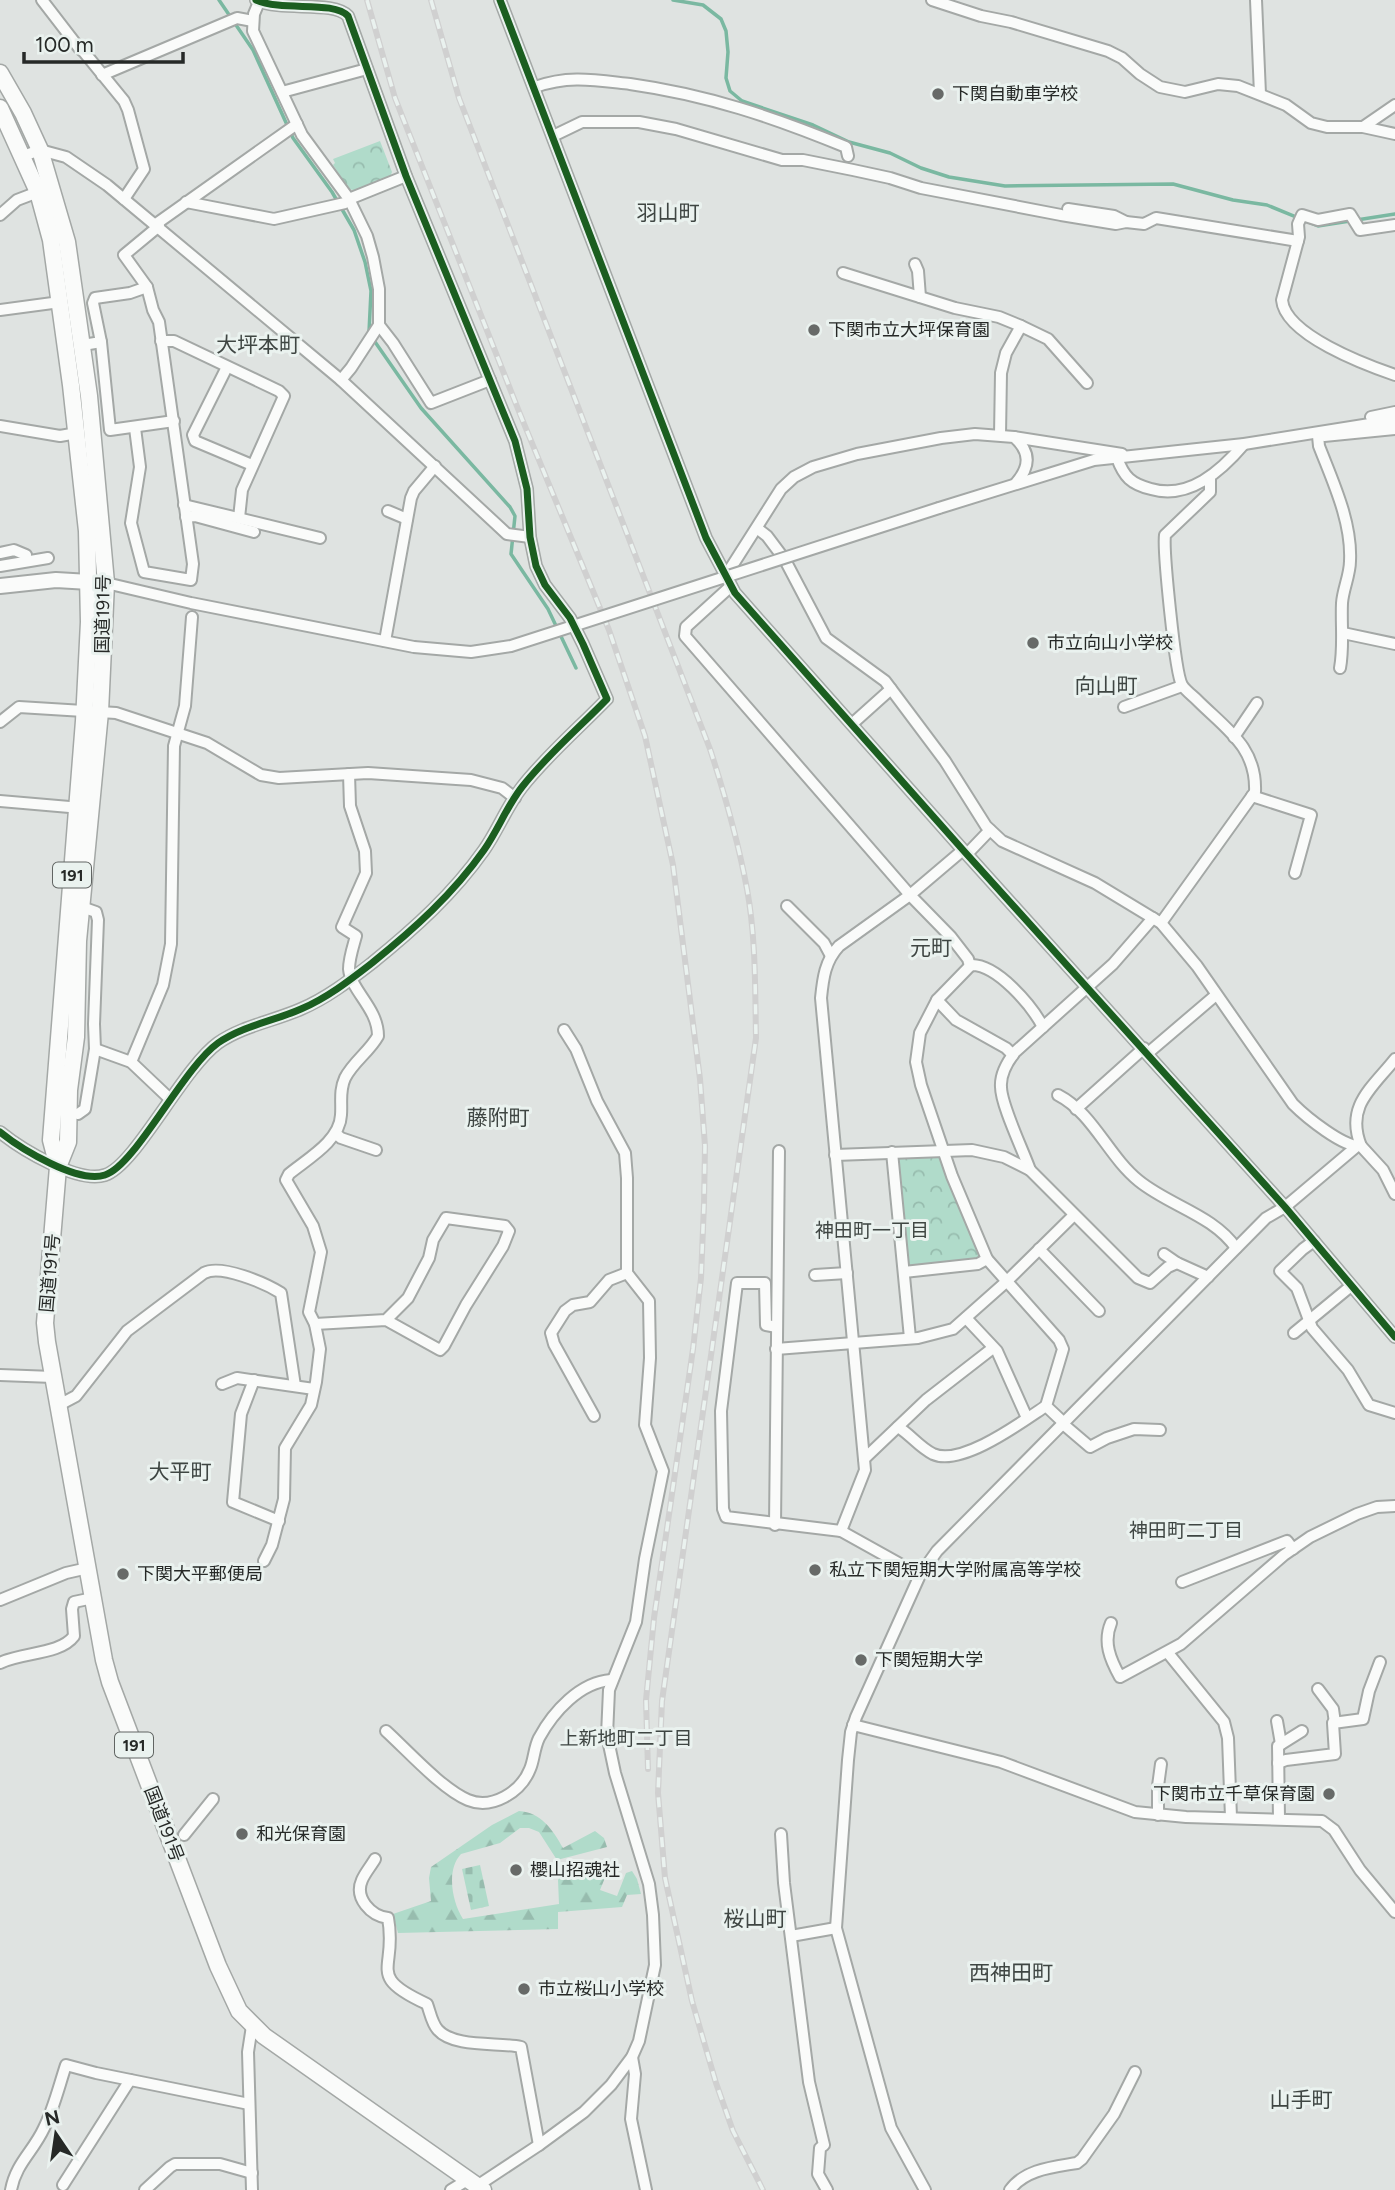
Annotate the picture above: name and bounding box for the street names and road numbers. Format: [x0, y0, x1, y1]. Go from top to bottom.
street label: 国道191号 [91, 574, 115, 654]
road number: 191 [53, 862, 91, 888]
street label: 国道191号 [36, 1233, 64, 1313]
road number: 191 [115, 1732, 153, 1758]
street label: 国道191号 [140, 1783, 188, 1865]

